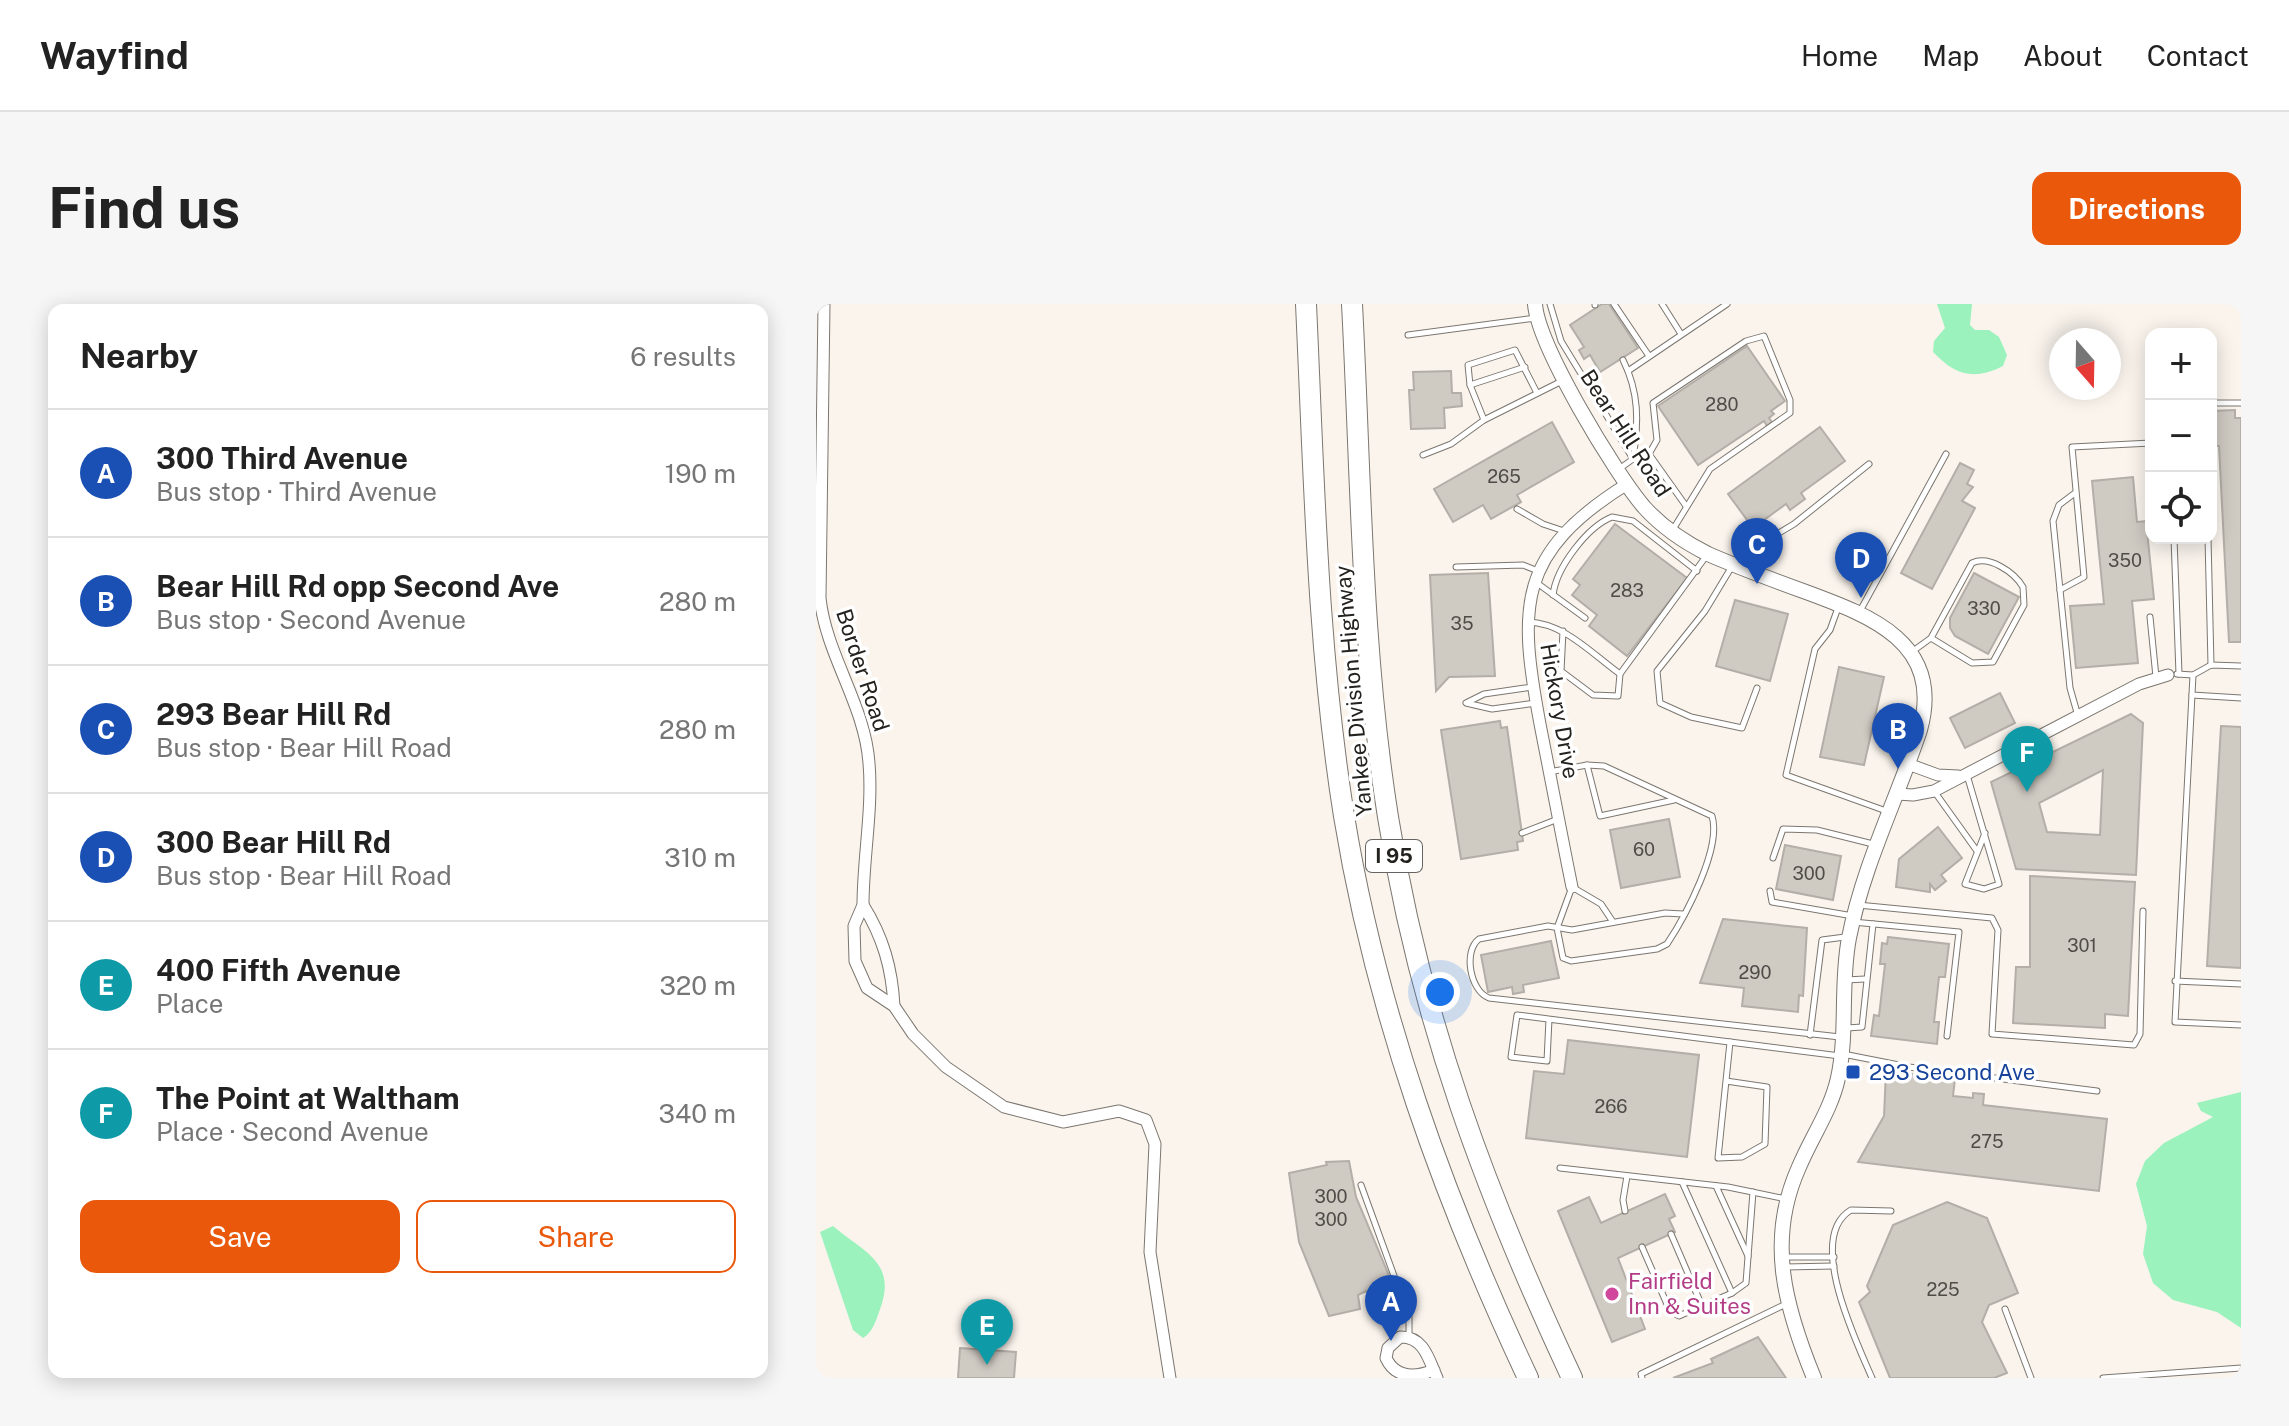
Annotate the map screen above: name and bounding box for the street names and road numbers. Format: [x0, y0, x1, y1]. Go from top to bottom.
street label: Bear Hill Road [1575, 365, 1677, 501]
street label: Yankee Division Highway [1329, 564, 1377, 818]
street label: Border Road [831, 605, 895, 735]
street label: Hickory Drive [1535, 641, 1585, 781]
road number: I 95 [1366, 840, 1422, 872]

